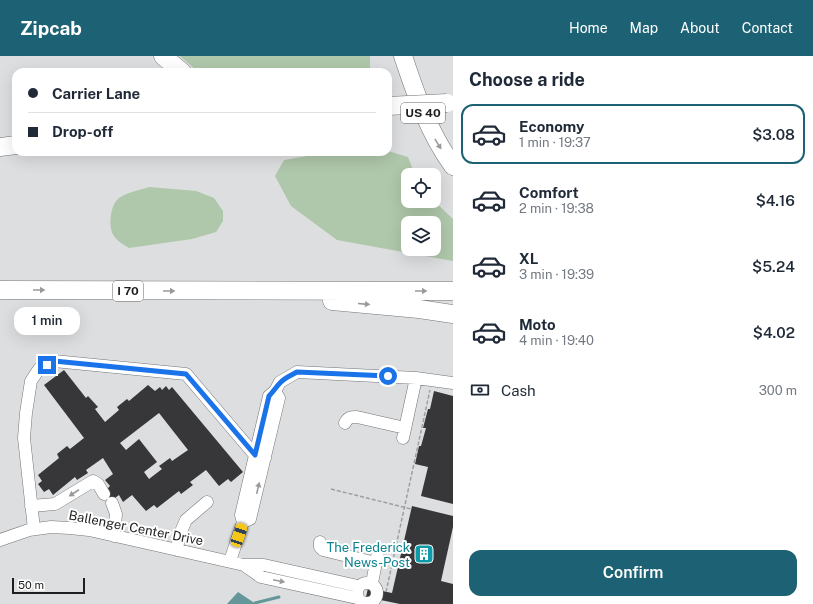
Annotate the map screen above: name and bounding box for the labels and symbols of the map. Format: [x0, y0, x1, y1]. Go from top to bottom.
road number: US 40 [401, 103, 445, 123]
one-way arrow [435, 138, 442, 150]
road number: I 70 [113, 281, 143, 301]
one-way arrow [33, 287, 46, 293]
one-way arrow [163, 288, 176, 294]
one-way arrow [415, 288, 428, 294]
one-way arrow [358, 301, 370, 308]
callout: 1 min [14, 307, 80, 335]
route end [38, 356, 56, 374]
route start [379, 367, 397, 385]
one-way arrow [255, 482, 261, 495]
one-way arrow [69, 489, 80, 497]
street label: Ballenger Center Drive [67, 508, 205, 548]
car [229, 522, 249, 548]
place label: The Frederick News-Post [327, 540, 410, 570]
building icon: The Frederick News-Post [413, 543, 435, 565]
scale bar [12, 576, 85, 595]
one-way arrow [273, 578, 285, 584]

